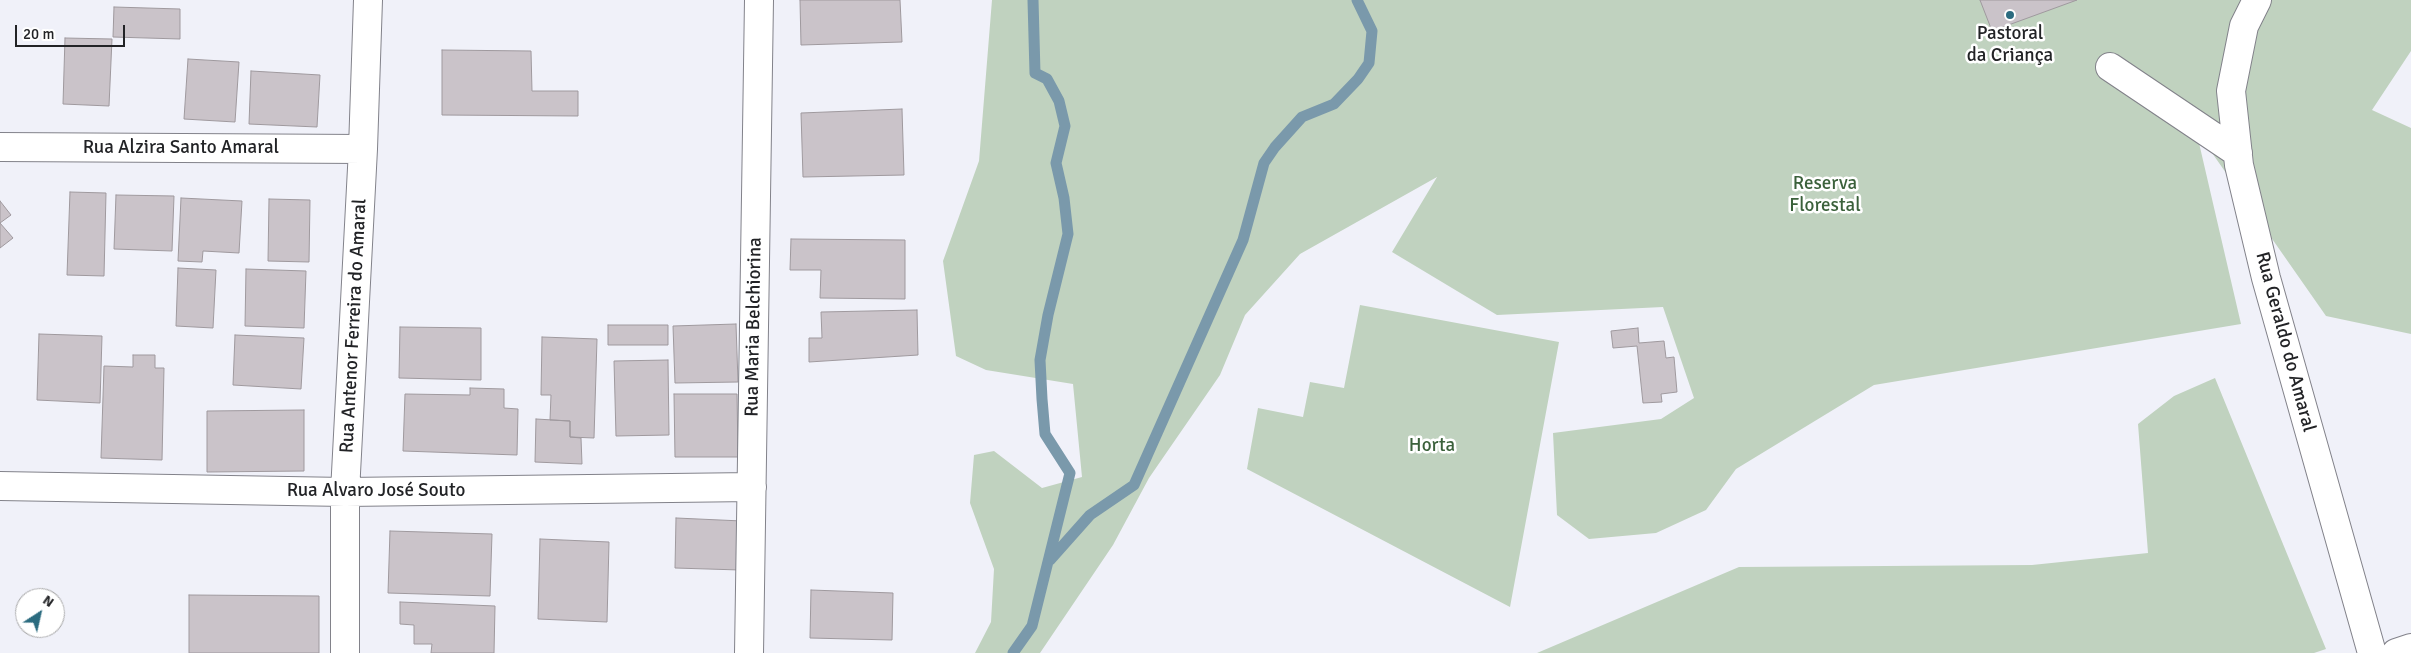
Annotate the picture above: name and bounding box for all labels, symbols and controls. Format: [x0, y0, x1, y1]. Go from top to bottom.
marker: Pastoral da Criança [2004, 9, 2016, 21]
scale bar [18, 15, 128, 47]
place label: Pastoral da Criança [1967, 23, 2053, 67]
text: 20 m [23, 25, 54, 43]
street label: Rua Alzira Santo Amaral [83, 137, 279, 159]
park label: Reserva Florestal [1789, 173, 1861, 217]
street label: Rua Antenor Ferreira do Amaral [336, 198, 372, 454]
street label: Rua Maria Belchiorina [741, 237, 767, 417]
street label: Rua Geraldo do Amaral [2250, 249, 2320, 435]
park label: Horta [1409, 435, 1455, 457]
street label: Rua Alvaro José Souto [287, 480, 465, 502]
north arrow [15, 588, 65, 638]
text: N [39, 591, 57, 611]

